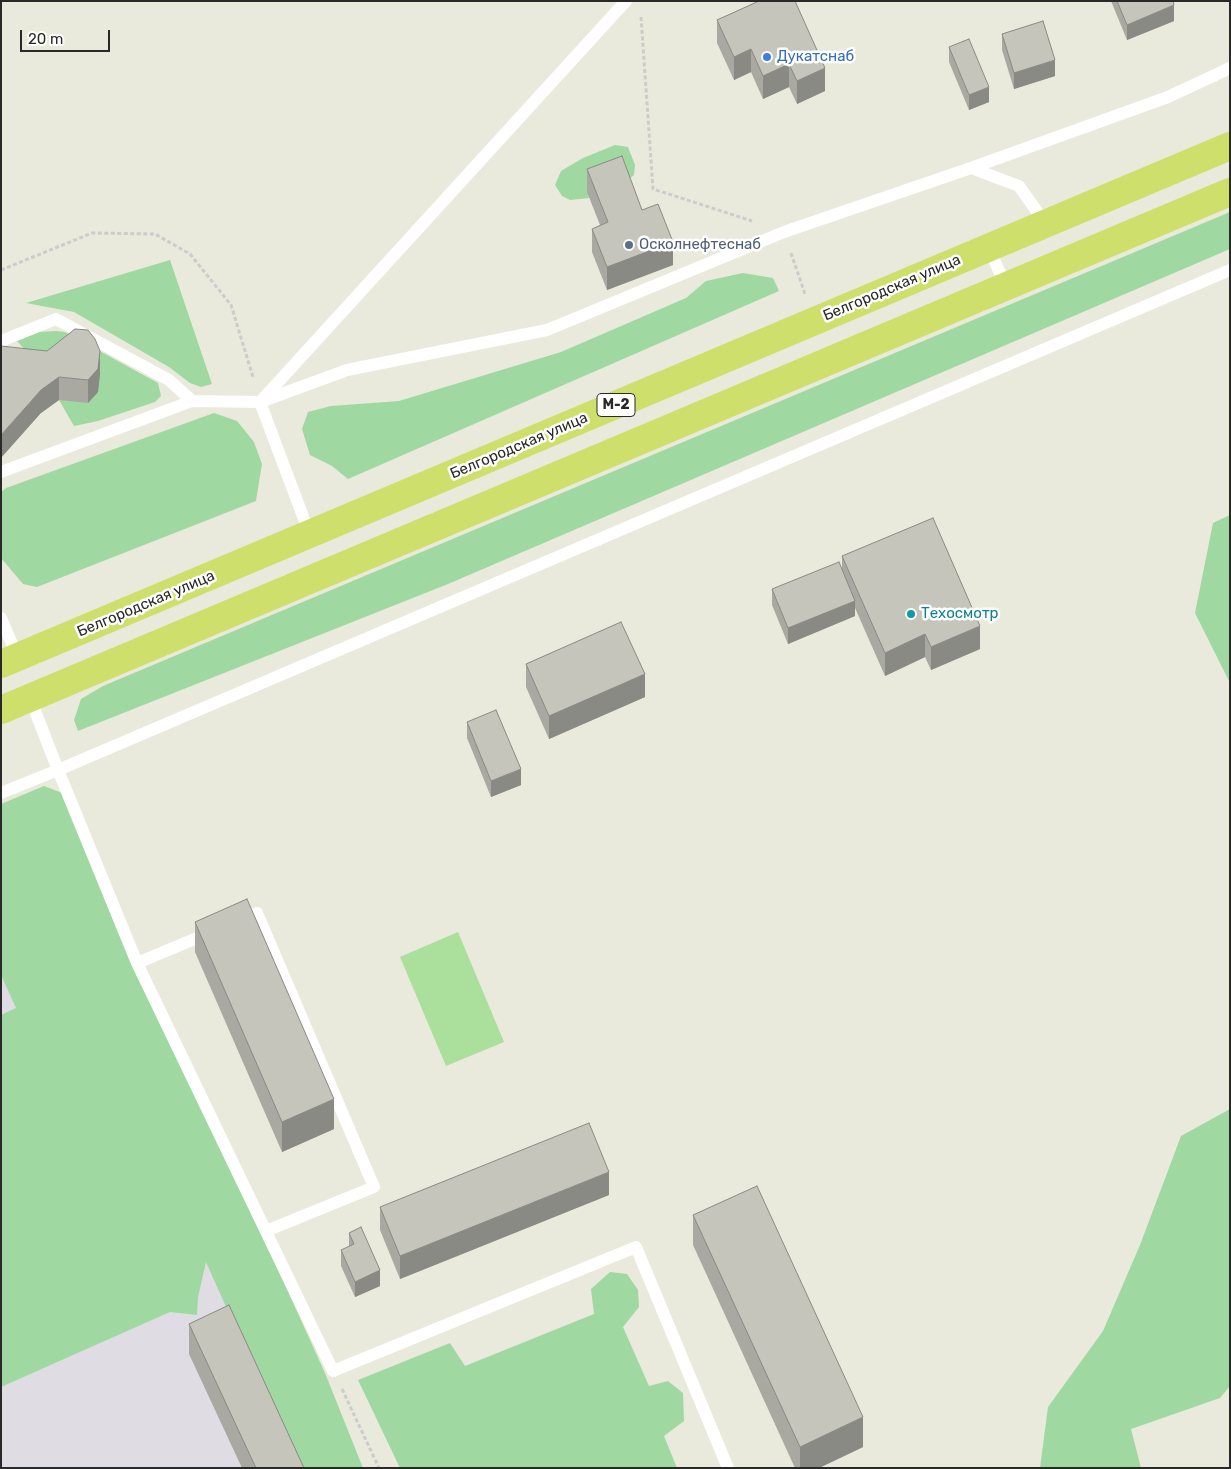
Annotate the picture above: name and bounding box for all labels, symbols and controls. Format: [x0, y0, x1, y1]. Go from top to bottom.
scale bar [22, 20, 112, 52]
text: 20 m [28, 30, 63, 48]
place label: Дукатснаб [777, 48, 854, 66]
marker: Дукатснаб [761, 51, 773, 63]
place label: Осколнефтеснаб [639, 236, 761, 254]
marker: Осколнефтеснаб [623, 239, 635, 251]
street label: Белгородская улица [821, 251, 963, 325]
road number: М-2 [597, 394, 635, 416]
street label: Белгородская улица [448, 409, 590, 483]
street label: Белгородская улица [75, 567, 217, 641]
place label: Техосмотр [921, 605, 999, 623]
marker: Техосмотр [905, 608, 917, 620]

